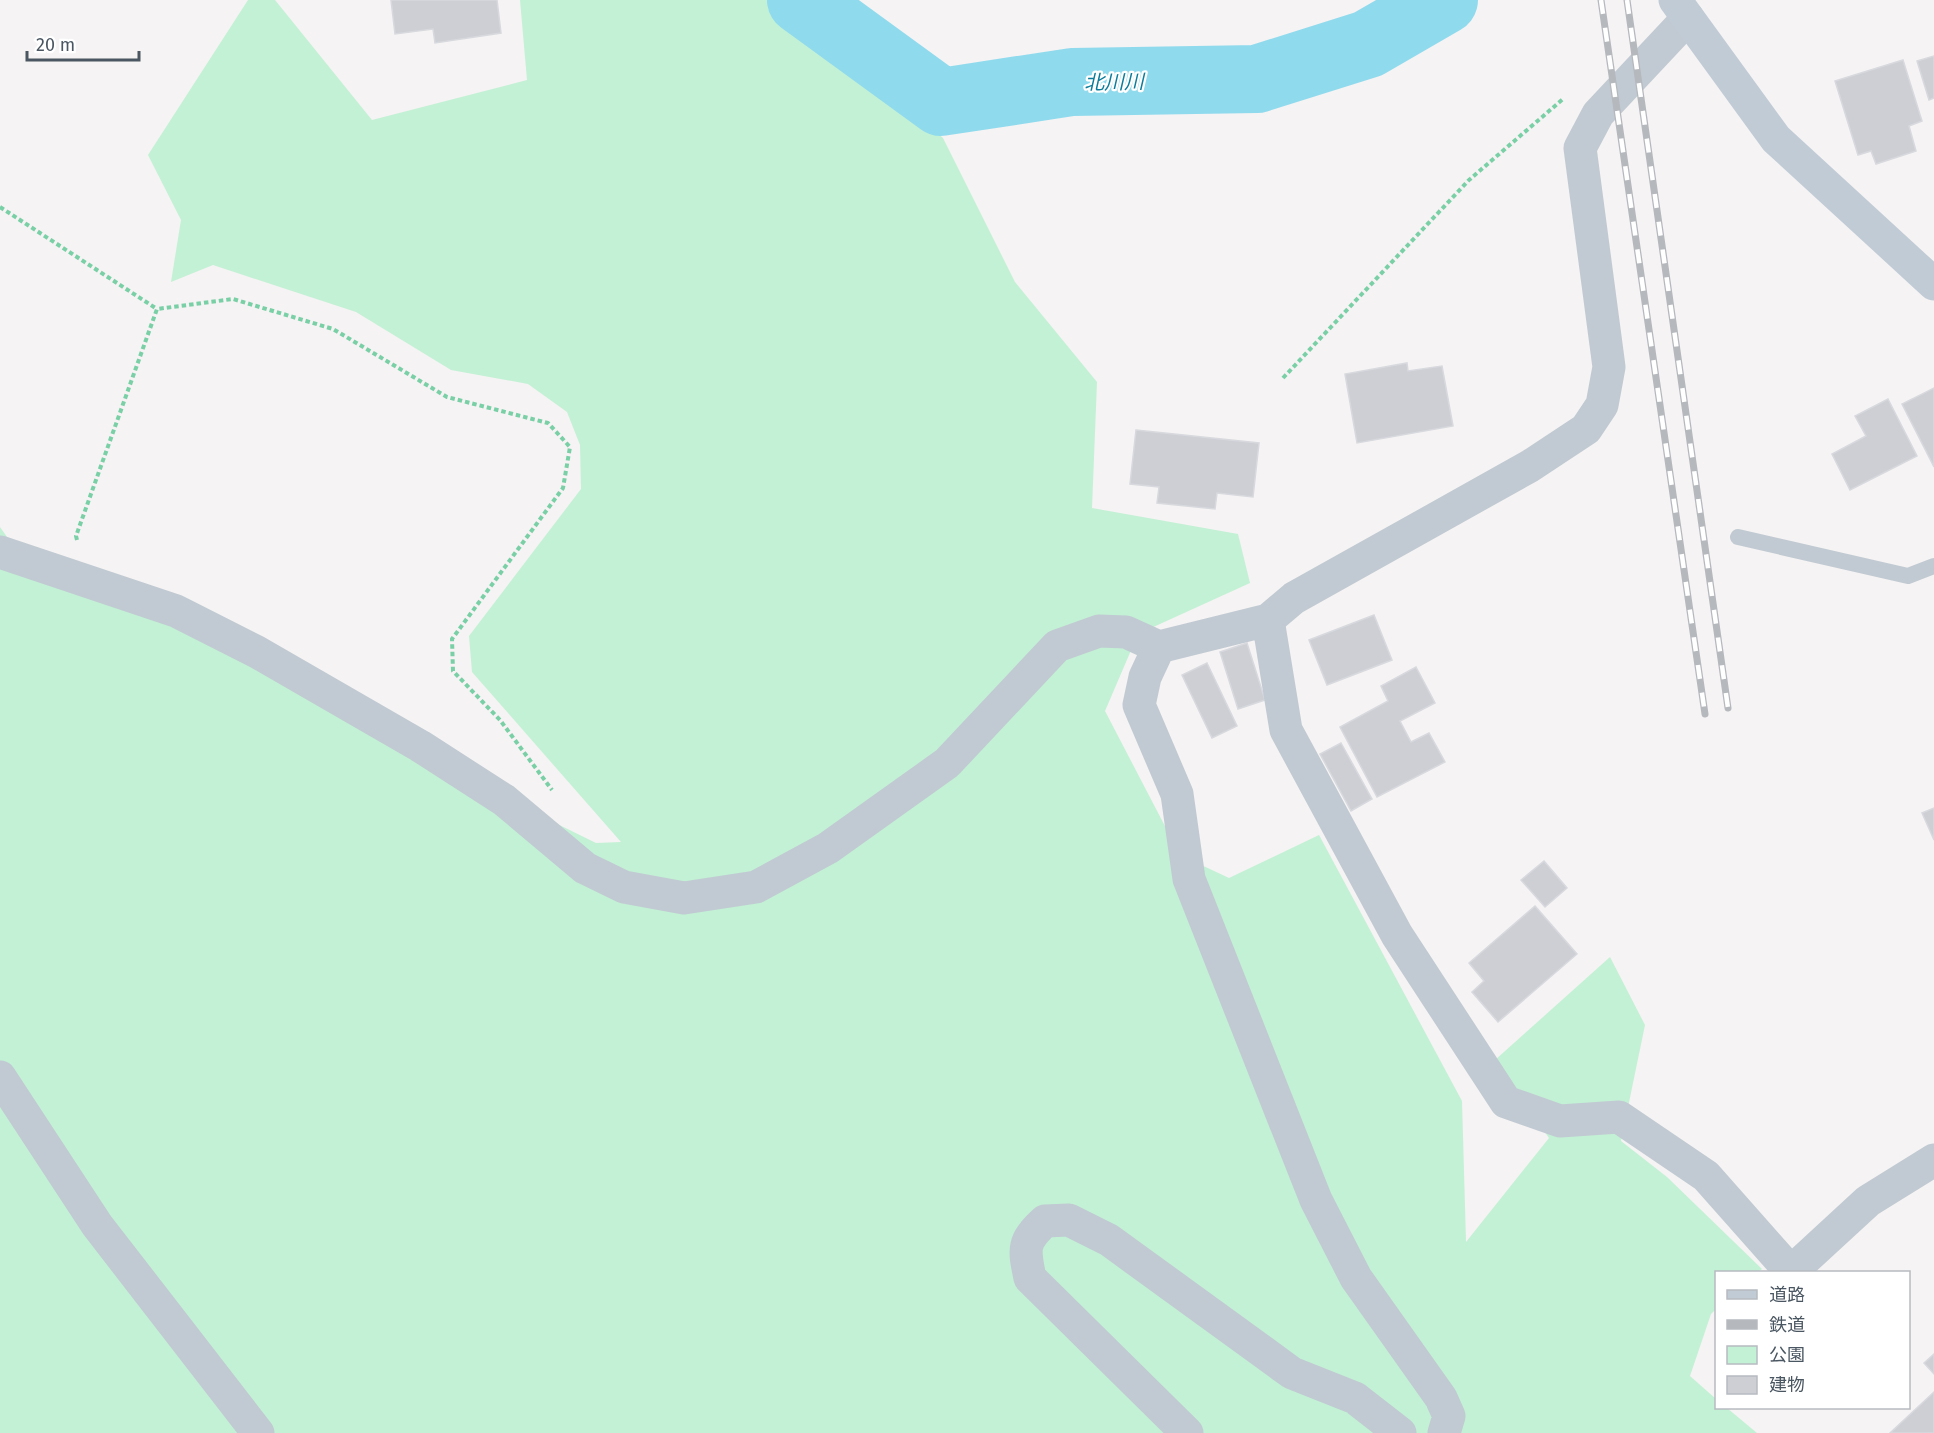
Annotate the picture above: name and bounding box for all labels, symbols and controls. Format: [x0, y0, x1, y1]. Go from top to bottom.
scale bar [27, 24, 140, 62]
text: 20 m [36, 34, 75, 56]
water label: 北川川 [1084, 69, 1146, 95]
legend [1715, 1271, 1910, 1409]
text: 道路 [1769, 1284, 1805, 1306]
text: 鉄道 [1769, 1314, 1805, 1336]
text: 公園 [1769, 1344, 1805, 1366]
text: 建物 [1769, 1374, 1805, 1396]

